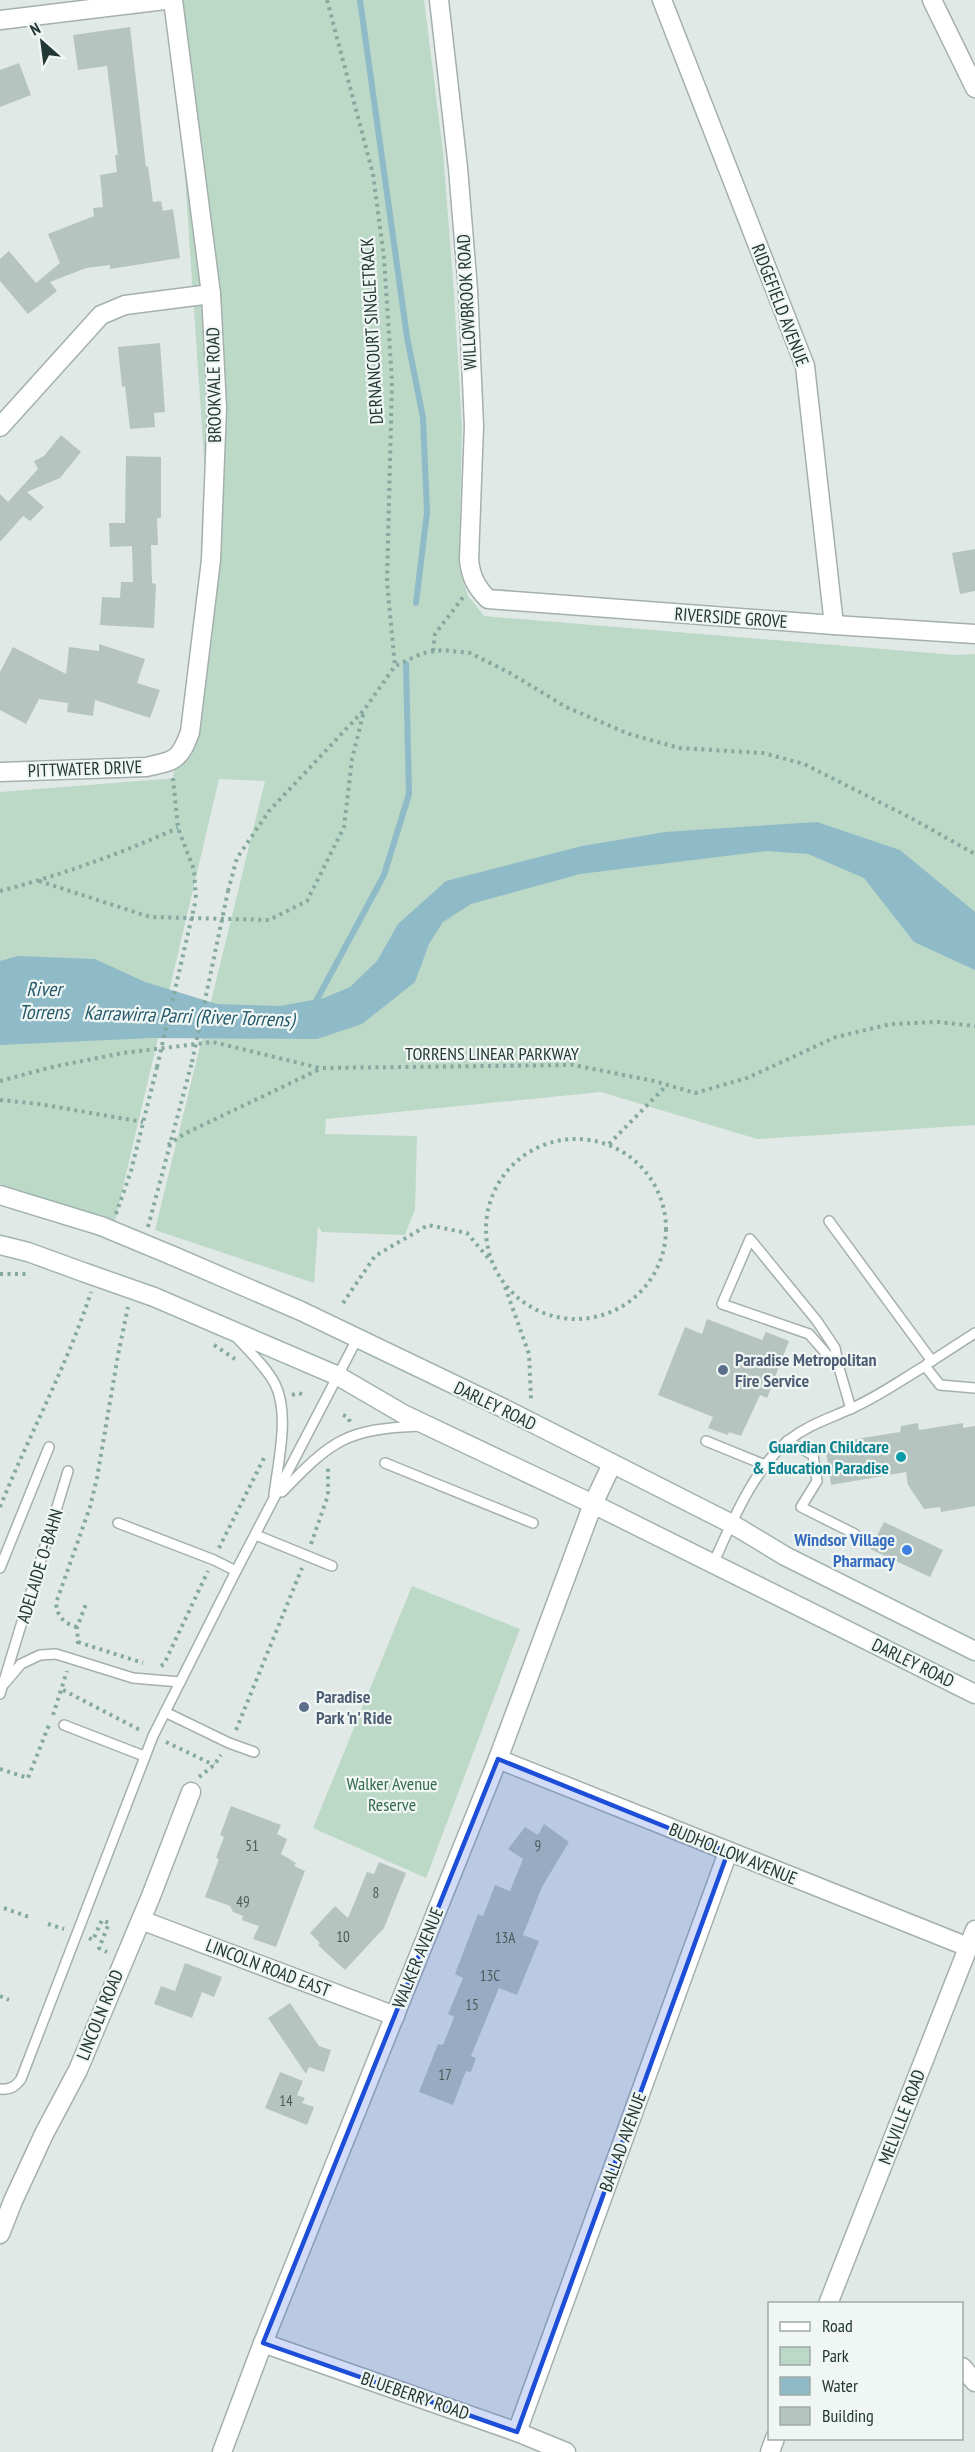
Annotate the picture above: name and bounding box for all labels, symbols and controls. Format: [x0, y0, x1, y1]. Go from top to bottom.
north arrow [12, 12, 72, 72]
text: N [26, 18, 43, 40]
street label: WILLOWBROOK ROAD [451, 233, 482, 371]
street label: DERNANCOURT SINGLETRACK [355, 237, 388, 425]
street label: RIDGEFIELD AVENUE [747, 240, 814, 369]
street label: BROOKVALE ROAD [201, 327, 226, 443]
street label: RIVERSIDE GROVE [674, 602, 788, 633]
street label: PITTWATER DRIVE [27, 755, 143, 782]
water label: River Torrens [19, 976, 71, 1025]
water label: Karrawirra Parri (River Torrens) [83, 999, 297, 1033]
street label: TORRENS LINEAR PARKWAY [405, 1042, 580, 1065]
place label: Paradise Metropolitan Fire Service [735, 1348, 876, 1392]
marker: Paradise Metropolitan Fire Service [716, 1363, 730, 1377]
street label: DARLEY ROAD [450, 1376, 540, 1435]
place label: Guardian Childcare & Education Paradise [752, 1435, 889, 1479]
marker: Guardian Childcare & Education Paradise [894, 1450, 908, 1464]
street label: ADELAIDE O-BAHN [11, 1506, 68, 1626]
place label: Windsor Village Pharmacy [793, 1528, 896, 1572]
marker: Windsor Village Pharmacy [900, 1543, 914, 1557]
street label: DARLEY ROAD [868, 1633, 958, 1692]
place label: Paradise Park 'n' Ride [316, 1685, 392, 1729]
marker: Paradise Park 'n' Ride [297, 1700, 311, 1714]
park label: Walker Avenue Reserve [347, 1772, 437, 1816]
street label: BUDHOLLOW AVENUE [666, 1817, 801, 1890]
house number: 51 [245, 1836, 259, 1855]
house number: 9 [535, 1836, 541, 1855]
house number: 8 [373, 1883, 379, 1902]
house number: 49 [236, 1892, 250, 1911]
street label: WALKER AVENUE [387, 1904, 448, 2012]
house number: 10 [336, 1927, 350, 1946]
house number: 13A [495, 1928, 516, 1947]
street label: LINCOLN ROAD EAST [203, 1933, 334, 2002]
street label: LINCOLN ROAD [71, 1966, 128, 2063]
house number: 13C [480, 1966, 500, 1985]
house number: 15 [465, 1995, 479, 2014]
house number: 17 [438, 2065, 452, 2084]
street label: MELVILLE ROAD [873, 2066, 930, 2168]
street label: BALLAD AVENUE [594, 2089, 651, 2195]
house number: 14 [279, 2091, 293, 2110]
legend [768, 2302, 963, 2440]
text: Road [822, 2314, 853, 2337]
text: Park [822, 2344, 849, 2367]
street label: BLUEBERRY ROAD [358, 2366, 472, 2425]
text: Water [822, 2374, 858, 2397]
text: Building [822, 2404, 874, 2427]

